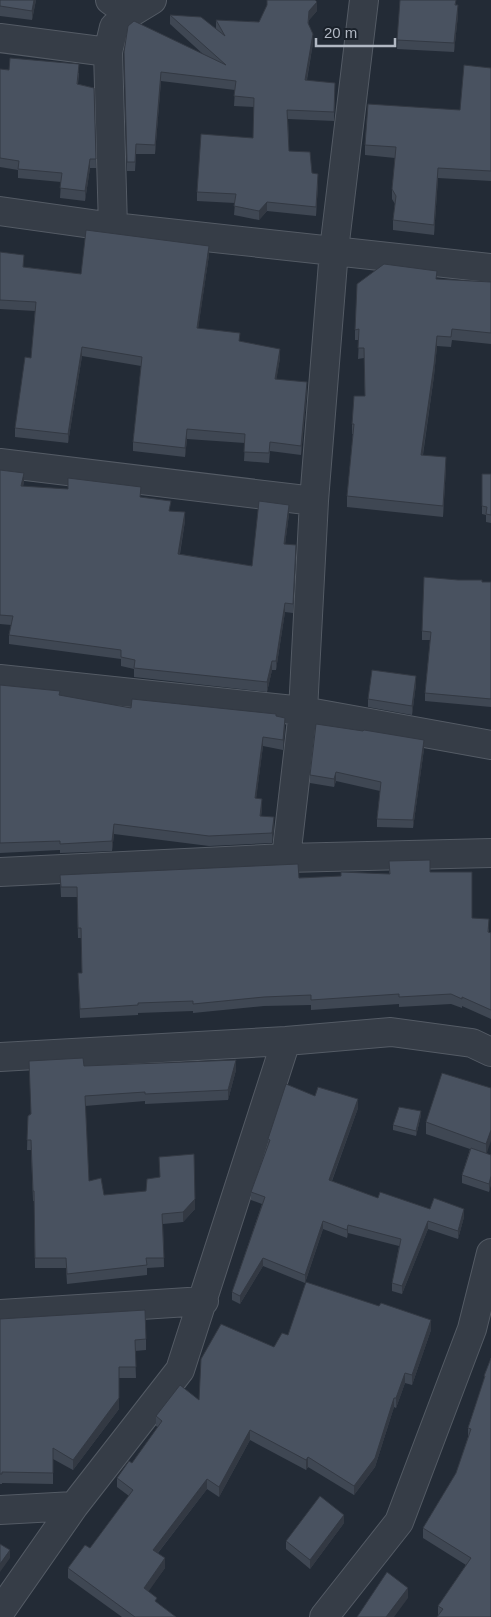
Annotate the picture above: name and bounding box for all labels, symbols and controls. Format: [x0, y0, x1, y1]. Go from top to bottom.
scale bar [316, 15, 395, 47]
text: 20 m [324, 24, 357, 41]

